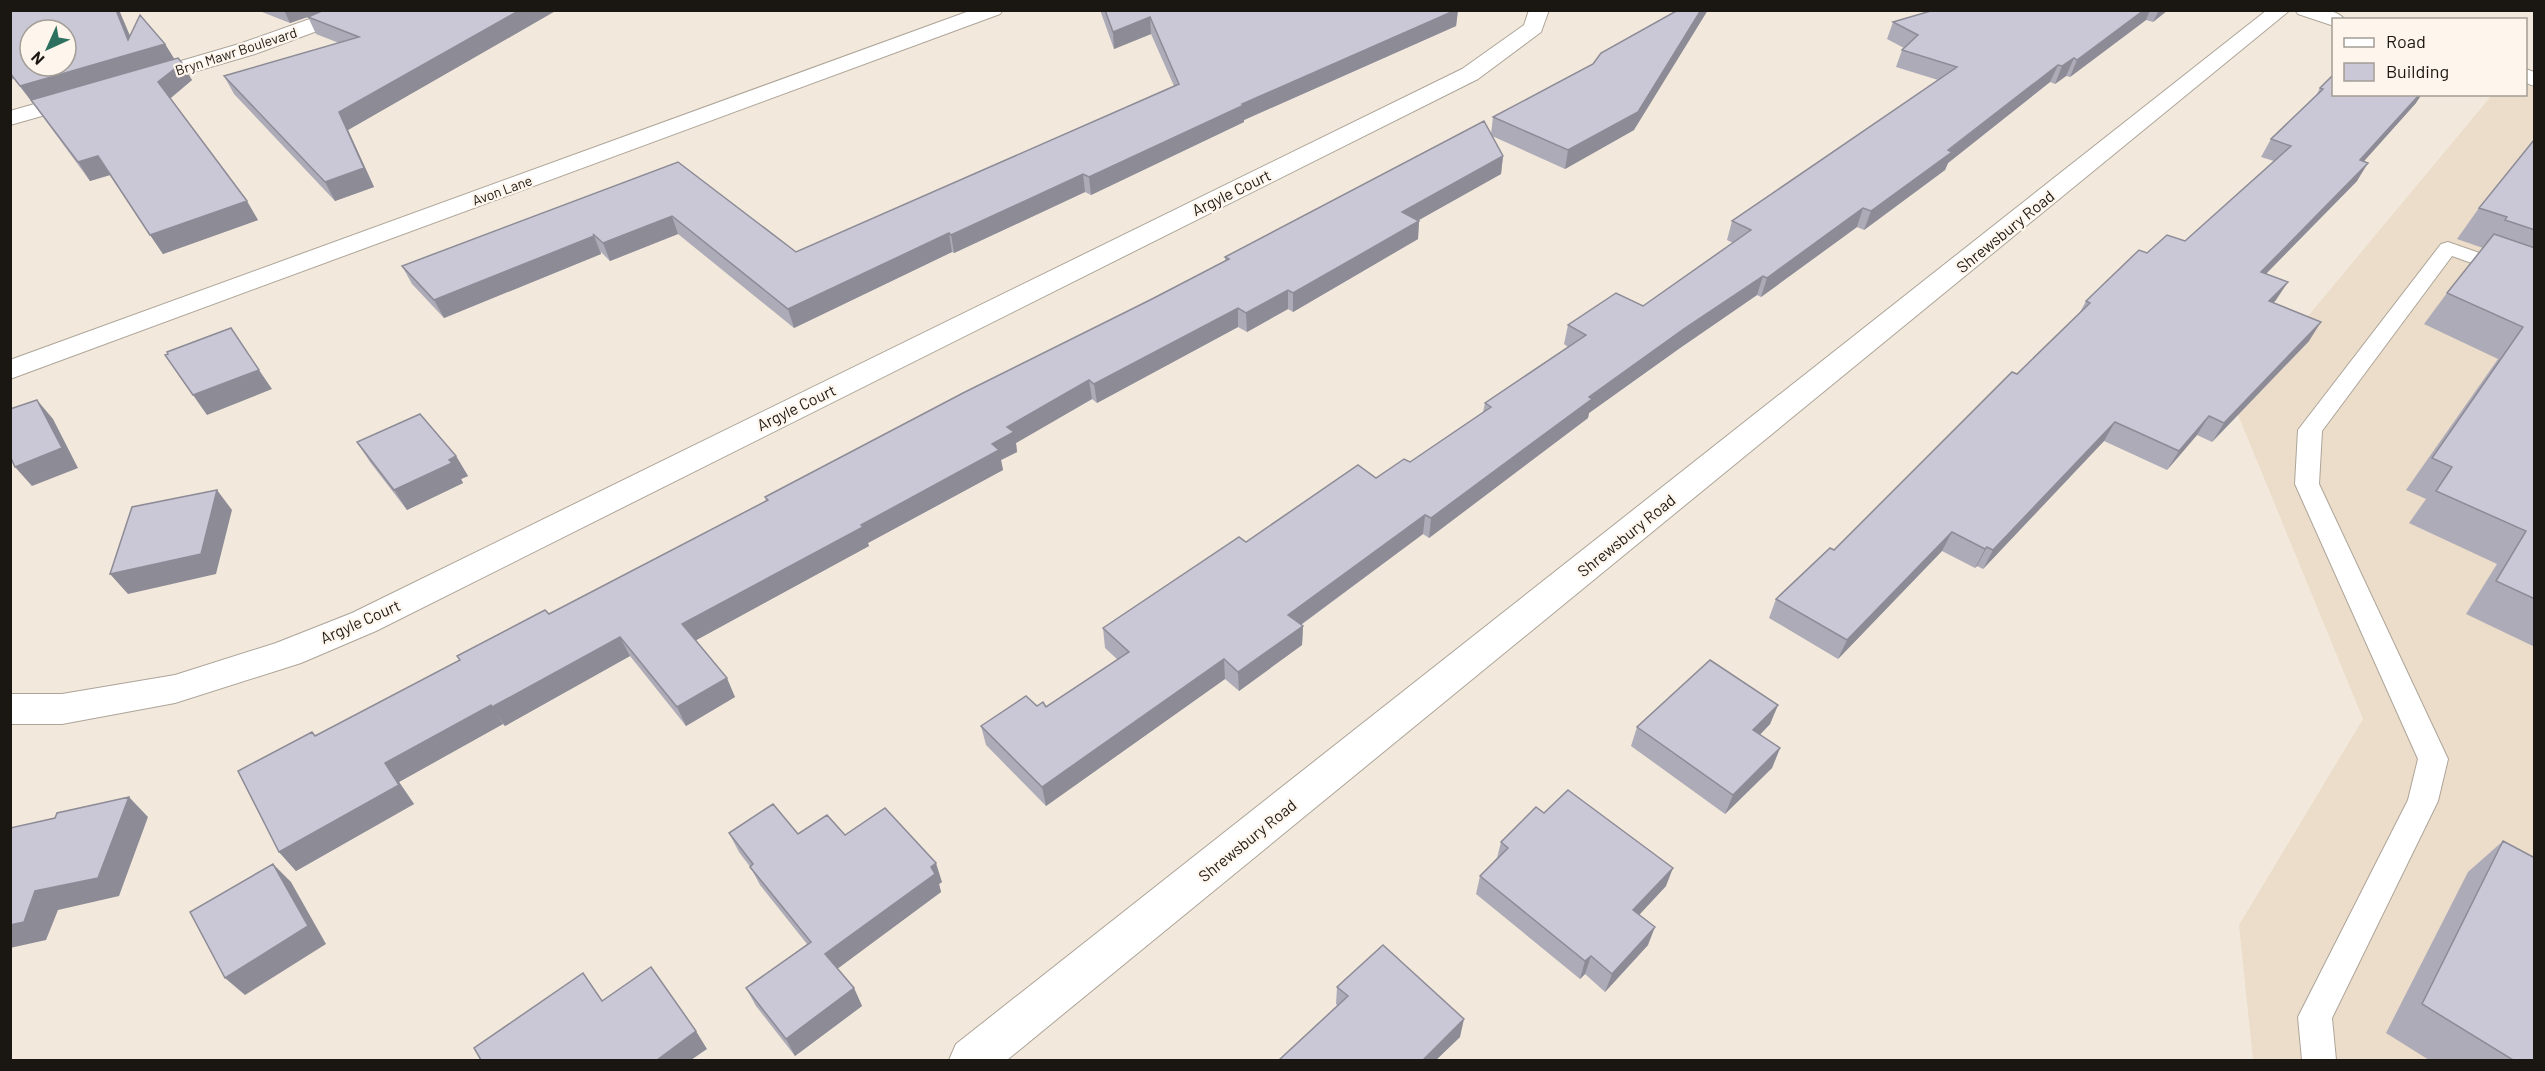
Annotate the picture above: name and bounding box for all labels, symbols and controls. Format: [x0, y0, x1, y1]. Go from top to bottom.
north arrow [18, 18, 78, 78]
legend [2332, 18, 2527, 96]
street label: Bryn Mawr Boulevard [173, 23, 299, 79]
text: Road [2386, 30, 2426, 52]
text: N [27, 48, 48, 69]
text: Building [2386, 60, 2449, 82]
street label: Argyle Court [1188, 165, 1274, 219]
street label: Avon Lane [470, 171, 534, 209]
street label: Shrewsbury Road [1952, 186, 2058, 276]
street label: Argyle Court [753, 380, 839, 434]
street label: Shrewsbury Road [1573, 490, 1679, 580]
street label: Argyle Court [317, 595, 403, 647]
street label: Shrewsbury Road [1194, 795, 1300, 885]

